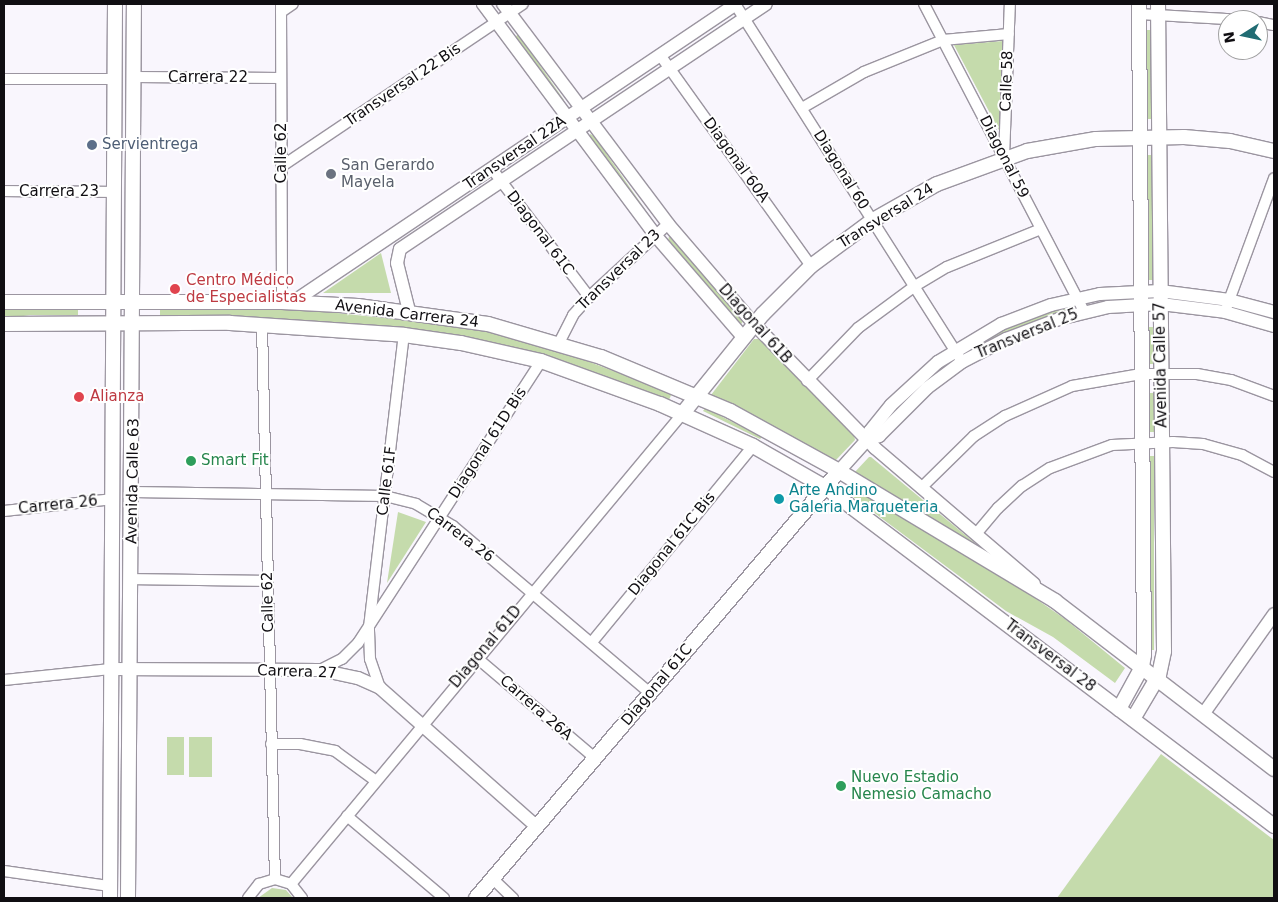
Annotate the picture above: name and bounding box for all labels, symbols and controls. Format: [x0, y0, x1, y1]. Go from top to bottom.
north arrow [1218, 10, 1268, 60]
text: N [1220, 30, 1238, 45]
street label: Transversal 22 Bis [342, 40, 464, 130]
street label: Calle 58 [997, 50, 1017, 112]
street label: Carrera 22 [168, 69, 248, 87]
street label: Transversal 22A [461, 112, 569, 194]
street label: Diagonal 59 [975, 113, 1033, 201]
street label: Diagonal 60A [699, 114, 773, 206]
street label: Calle 62 [273, 122, 291, 184]
street label: Diagonal 60 [809, 127, 873, 213]
place label: Servientrega [102, 136, 198, 154]
marker: Servientrega [86, 139, 98, 151]
place label: San Gerardo Mayela [341, 156, 435, 191]
marker: San Gerardo Mayela [325, 168, 337, 180]
street label: Transversal 24 [835, 180, 937, 252]
street label: Carrera 23 [19, 183, 99, 201]
street label: Diagonal 61C [502, 187, 578, 279]
street label: Transversal 23 [574, 226, 664, 314]
place label: Centro Médico de Especialistas [186, 271, 306, 306]
street label: Diagonal 61B [715, 281, 795, 367]
marker: Centro Médico de Especialistas [168, 282, 182, 296]
street label: Avenida Carrera 24 [334, 296, 480, 332]
street label: Avenida Calle 57 [1151, 302, 1171, 428]
street label: Transversal 25 [973, 305, 1081, 363]
street label: Diagonal 61D Bis [445, 384, 531, 502]
place label: Alianza [90, 388, 144, 406]
marker: Alianza [72, 390, 86, 404]
street label: Avenida Calle 63 [123, 418, 143, 544]
street label: Calle 61F [374, 445, 400, 517]
place label: Smart Fit [201, 452, 269, 470]
marker: Smart Fit [185, 455, 197, 467]
place label: Arte Andino Galeria Marqueteria [789, 481, 938, 516]
street label: Diagonal 61C Bis [625, 489, 719, 599]
street label: Carrera 26 [17, 492, 99, 518]
marker: Arte Andino Galeria Marqueteria [773, 493, 785, 505]
street label: Carrera 26 [423, 504, 497, 566]
street label: Calle 62 [258, 571, 278, 633]
street label: Diagonal 61D [446, 602, 526, 692]
street label: Transversal 28 [1001, 616, 1099, 696]
street label: Diagonal 61C [618, 641, 696, 729]
street label: Carrera 27 [257, 662, 337, 682]
street label: Carrera 26A [496, 672, 576, 744]
place label: Nuevo Estadio Nemesio Camacho [851, 768, 992, 803]
marker: Nuevo Estadio Nemesio Camacho [835, 780, 847, 792]

